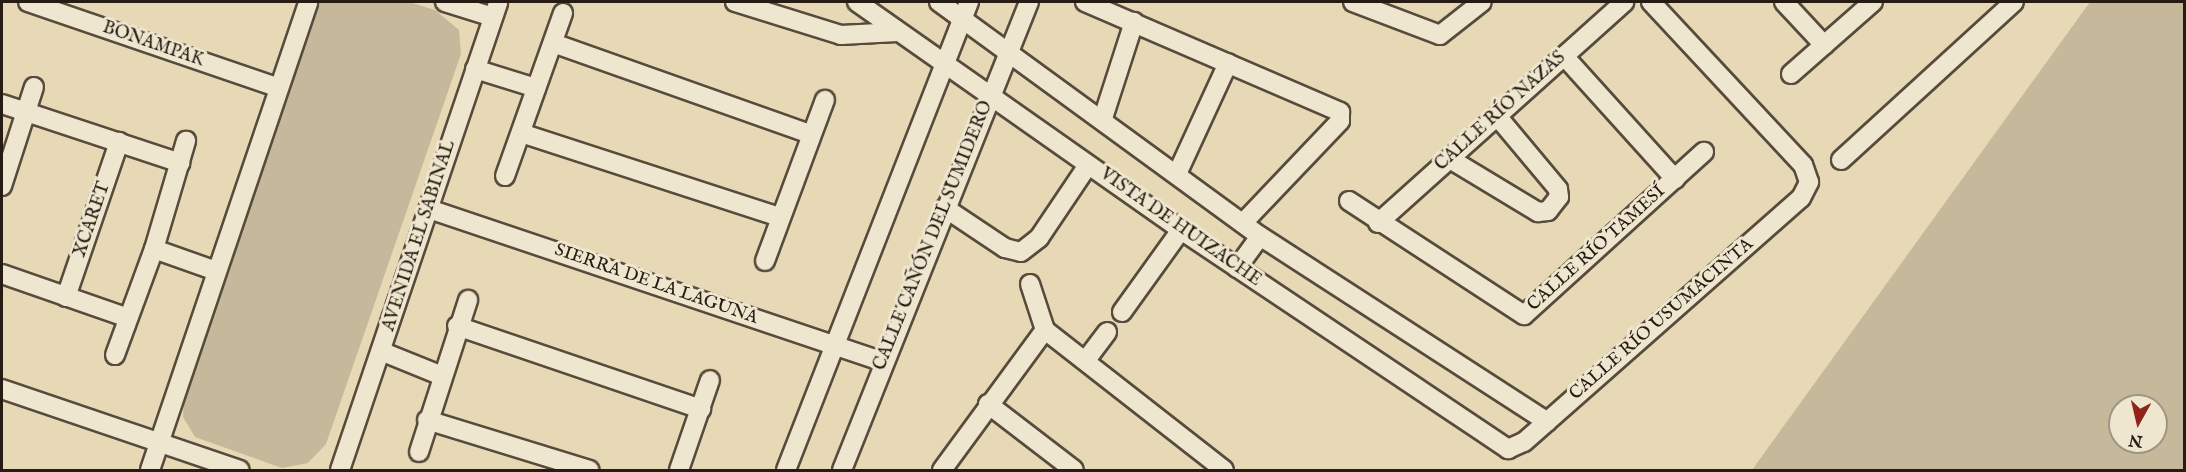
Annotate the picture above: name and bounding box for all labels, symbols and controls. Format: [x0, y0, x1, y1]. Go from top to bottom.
street label: BONAMPAK [99, 18, 207, 72]
street label: CALLE RÍO NAZAS [1431, 48, 1571, 176]
street label: CALLE CAÑÓN DEL SUMIDERO [870, 98, 998, 374]
street label: AVENIDA EL SABINAL [379, 138, 461, 334]
street label: VISTA DE HUIZACHE [1095, 164, 1265, 292]
street label: XCARET [70, 179, 116, 261]
street label: CALLE RÍO TAMESÍ [1524, 181, 1670, 317]
street label: CALLE RÍO USUMACINTA [1566, 234, 1758, 406]
street label: SIERRA DE LA LAGUNA [551, 240, 761, 330]
north arrow [2108, 394, 2168, 454]
text: N [2128, 429, 2144, 451]

